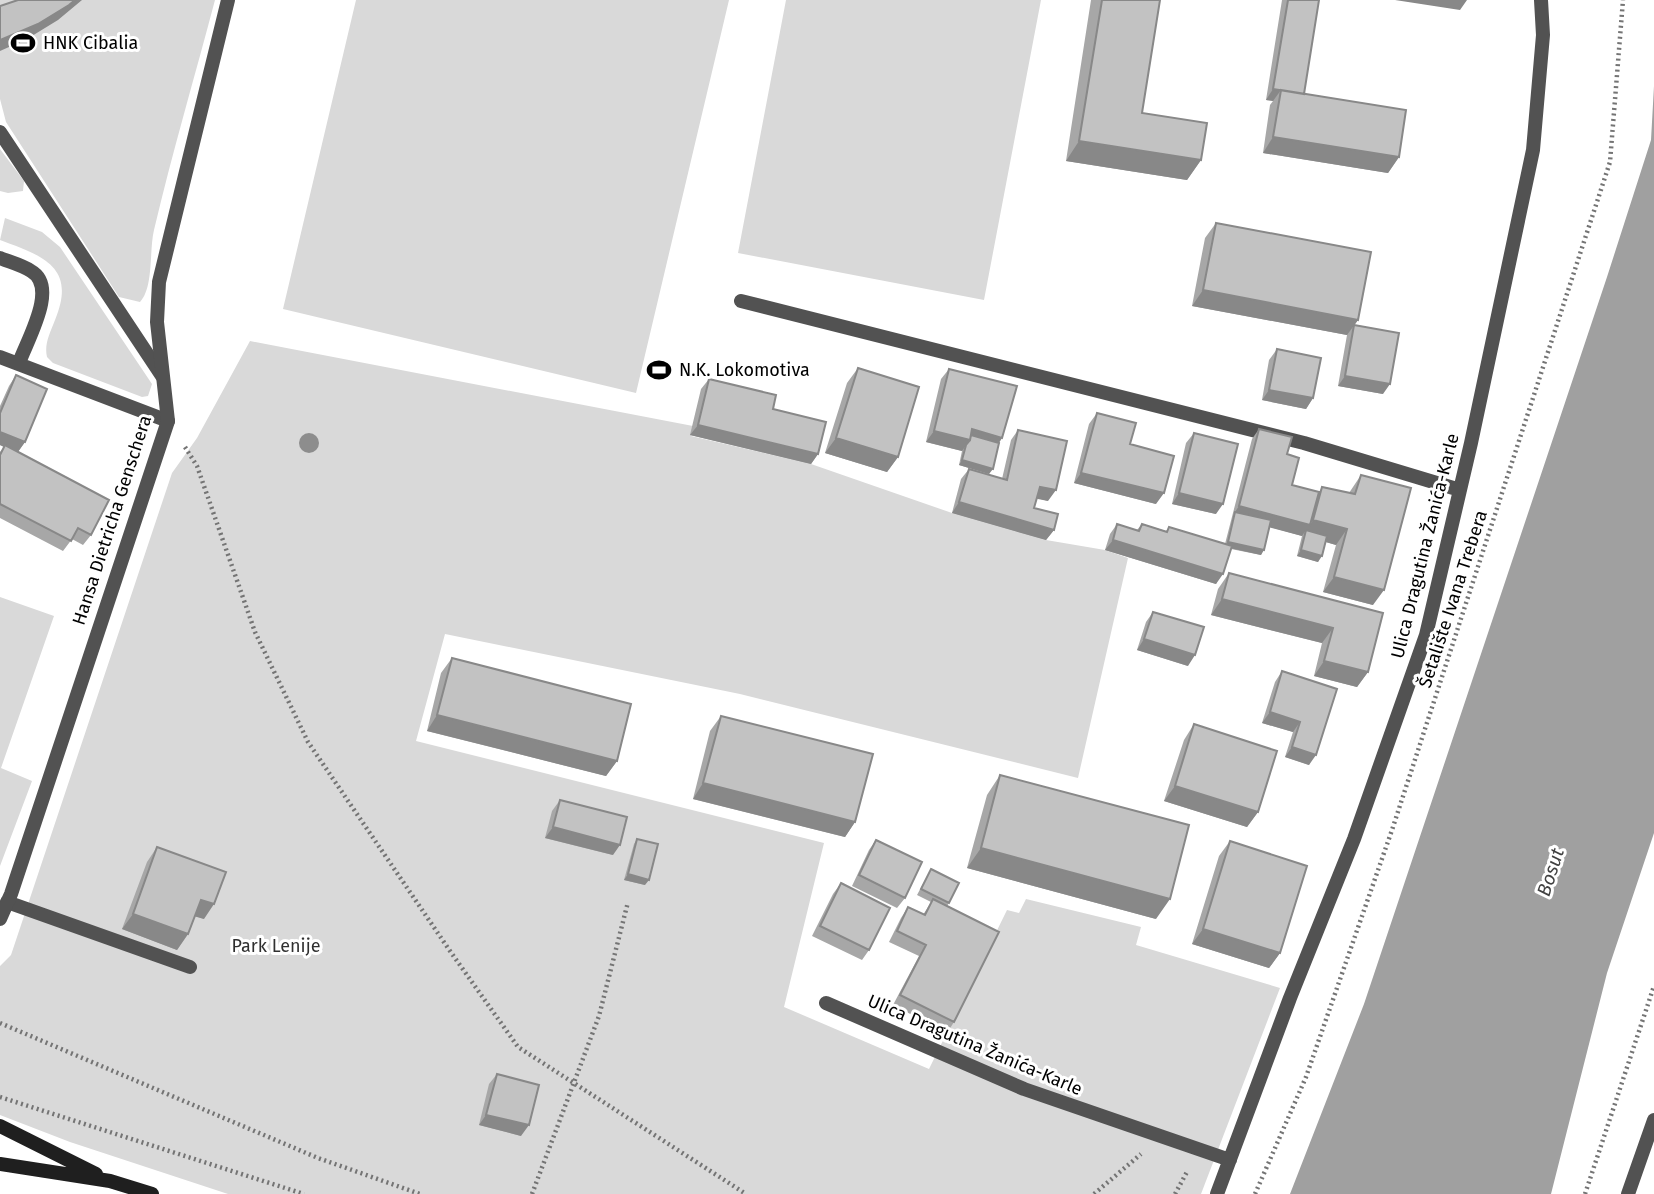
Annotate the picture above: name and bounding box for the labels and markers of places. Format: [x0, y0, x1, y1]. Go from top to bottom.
sports icon: HNK Cibalia [9, 29, 37, 57]
place label: HNK Cibalia [43, 32, 138, 54]
sports icon: N.K. Lokomotiva [645, 356, 673, 384]
place label: N.K. Lokomotiva [679, 359, 810, 381]

